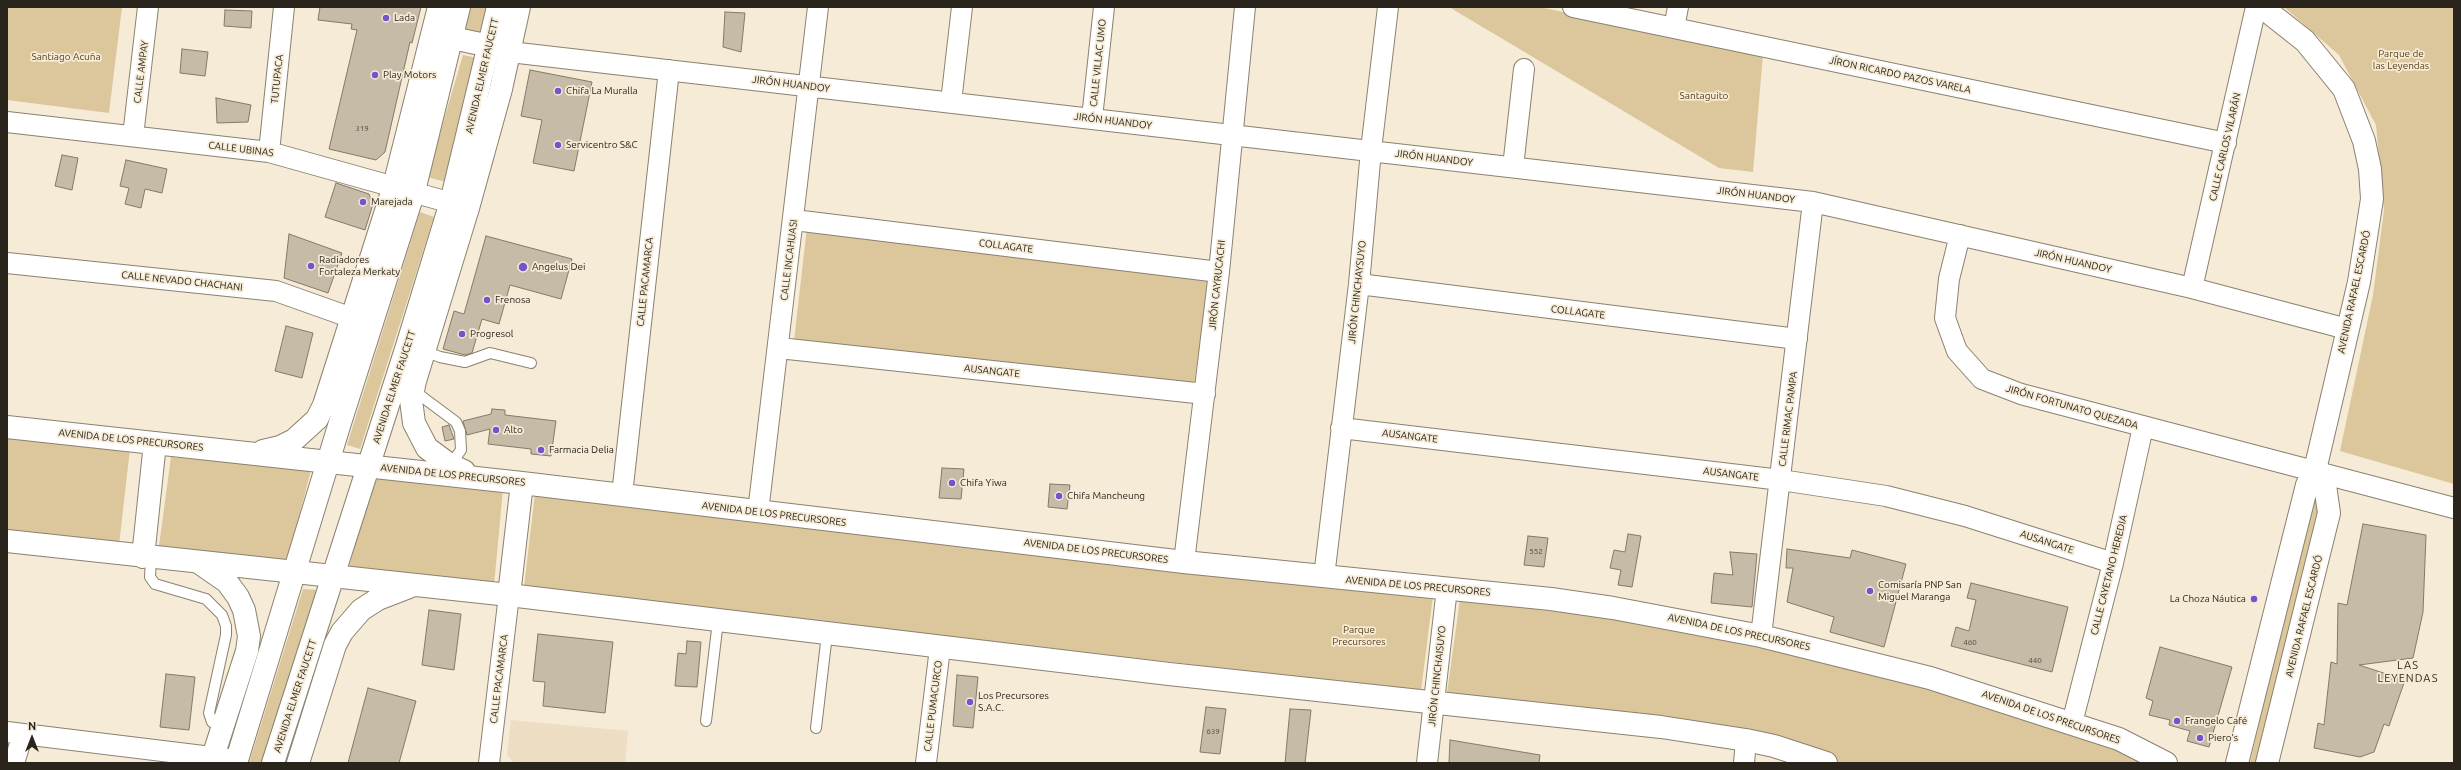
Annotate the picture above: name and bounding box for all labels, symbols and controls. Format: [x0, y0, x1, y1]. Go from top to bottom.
place label: Lada [394, 12, 415, 24]
marker: Lada [381, 13, 391, 23]
street label: AVENIDA ELMER FAUCETT [463, 17, 501, 135]
street label: CALLE VILLAC UMO [1087, 18, 1109, 108]
street label: CALLE AMPAY [131, 40, 151, 104]
park label: Parque de las Leyendas [2373, 48, 2429, 72]
park label: Santiago Acuña [31, 51, 101, 63]
street label: TUTUPACA [268, 54, 286, 104]
street label: JÍRON RICARDO PAZOS VARELA [1828, 54, 1972, 96]
place label: Play Motors [383, 69, 436, 81]
marker: Play Motors [370, 70, 380, 80]
street label: JIRÓN HUANDOY [751, 73, 831, 95]
place label: Chifa La Muralla [566, 85, 638, 97]
marker: Chifa La Muralla [553, 86, 563, 96]
park label: Santaguito [1680, 90, 1728, 102]
street label: CALLE CARLOS VILARÁN [2207, 92, 2243, 202]
street label: JIRÓN HUANDOY [1073, 110, 1153, 132]
house number: 319 [355, 123, 369, 133]
street label: CALLE UBINAS [208, 139, 274, 159]
place label: Servicentro S&C [566, 139, 638, 151]
marker: Servicentro S&C [553, 140, 563, 150]
street label: JIRÓN HUANDOY [1394, 147, 1474, 169]
street label: JIRÓN HUANDOY [1716, 184, 1796, 206]
place label: Marejada [371, 196, 413, 208]
marker: Marejada [358, 197, 368, 207]
street label: CALLE INCAHUASI [778, 219, 800, 301]
street label: AVENIDA RAFAEL ESCARDÓ [2335, 229, 2373, 355]
street label: CALLE PACAMARCA [634, 237, 656, 327]
street label: COLLAGATE [978, 237, 1034, 255]
street label: JIRÓN CAYRUCACHI [1206, 239, 1228, 331]
street label: JIRÓN CHINCHAYSUYO [1346, 240, 1368, 344]
street label: JIRÓN HUANDOY [2033, 246, 2113, 276]
place label: Radiadores Fortaleza Merkaty [319, 254, 400, 278]
marker: Radiadores Fortaleza Merkaty [306, 261, 316, 271]
marker: Angelus Dei [517, 261, 529, 273]
place label: Angelus Dei [532, 261, 585, 273]
street label: CALLE NEVADO CHACHANI [121, 269, 243, 293]
place label: Frenosa [495, 294, 530, 306]
marker: Frenosa [482, 295, 492, 305]
street label: COLLAGATE [1550, 303, 1606, 321]
place label: Progresol [470, 328, 513, 340]
street label: AVENIDA ELMER FAUCETT [370, 329, 418, 445]
marker: Progresol [457, 329, 467, 339]
street label: AUSANGATE [964, 362, 1020, 380]
street label: CALLE RIMAC PAMPA [1776, 371, 1800, 467]
street label: JIRÓN FORTUNATO QUEZADA [2004, 382, 2140, 432]
place label: Alto [504, 424, 523, 436]
marker: Alto [491, 425, 501, 435]
street label: AVENIDA DE LOS PRECURSORES [58, 426, 204, 454]
street label: AUSANGATE [1382, 427, 1438, 445]
place label: Farmacia Delia [549, 444, 614, 456]
marker: Farmacia Delia [536, 445, 546, 455]
street label: AVENIDA DE LOS PRECURSORES [380, 461, 526, 489]
street label: AUSANGATE [1703, 465, 1759, 483]
place label: Chifa Yiwa [960, 477, 1007, 489]
marker: Chifa Yiwa [947, 478, 957, 488]
place label: Chifa Mancheung [1067, 490, 1145, 502]
marker: Chifa Mancheung [1054, 491, 1064, 501]
street label: AVENIDA DE LOS PRECURSORES [701, 499, 847, 529]
street label: CALLE CAYETANO HEREDIA [2088, 514, 2130, 636]
street label: AUSANGATE [2019, 528, 2075, 556]
street label: AVENIDA DE LOS PRECURSORES [1023, 536, 1169, 566]
house number: 552 [1529, 546, 1543, 556]
street label: AVENIDA RAFAEL ESCARDÓ [2283, 554, 2325, 678]
street label: AVENIDA DE LOS PRECURSORES [1345, 574, 1491, 598]
place label: Comisaría PNP San Miguel Maranga [1878, 579, 1962, 602]
marker: Comisaría PNP San Miguel Maranga [1865, 586, 1875, 596]
place label: La Choza Náutica [2170, 593, 2246, 605]
marker: La Choza Náutica [2249, 594, 2259, 604]
street label: AVENIDA DE LOS PRECURSORES [1667, 611, 1811, 653]
park label: Parque Precursores [1332, 624, 1386, 648]
street label: JIRÓN CHINCHAISUYO [1426, 625, 1448, 727]
street label: CALLE PACAMARCA [488, 634, 510, 724]
house number: 460 [1963, 637, 1977, 647]
street label: AVENIDA ELMER FAUCETT [271, 638, 319, 754]
house number: 440 [2028, 655, 2042, 665]
district label: LAS LEYENDAS [2378, 658, 2438, 684]
street label: CALLE PUMACURCO [921, 660, 945, 752]
street label: AVENIDA DE LOS PRECURSORES [1980, 688, 2122, 746]
place label: Los Precursores S.A.C. [978, 690, 1049, 714]
marker: Los Precursores S.A.C. [965, 697, 975, 707]
place label: Frangelo Café [2185, 715, 2247, 727]
marker: Frangelo Café [2172, 716, 2182, 726]
north arrow [12, 718, 52, 758]
text: N [28, 720, 36, 732]
house number: 639 [1206, 726, 1220, 736]
place label: Piero's [2208, 732, 2238, 744]
marker: Piero's [2195, 733, 2205, 743]

